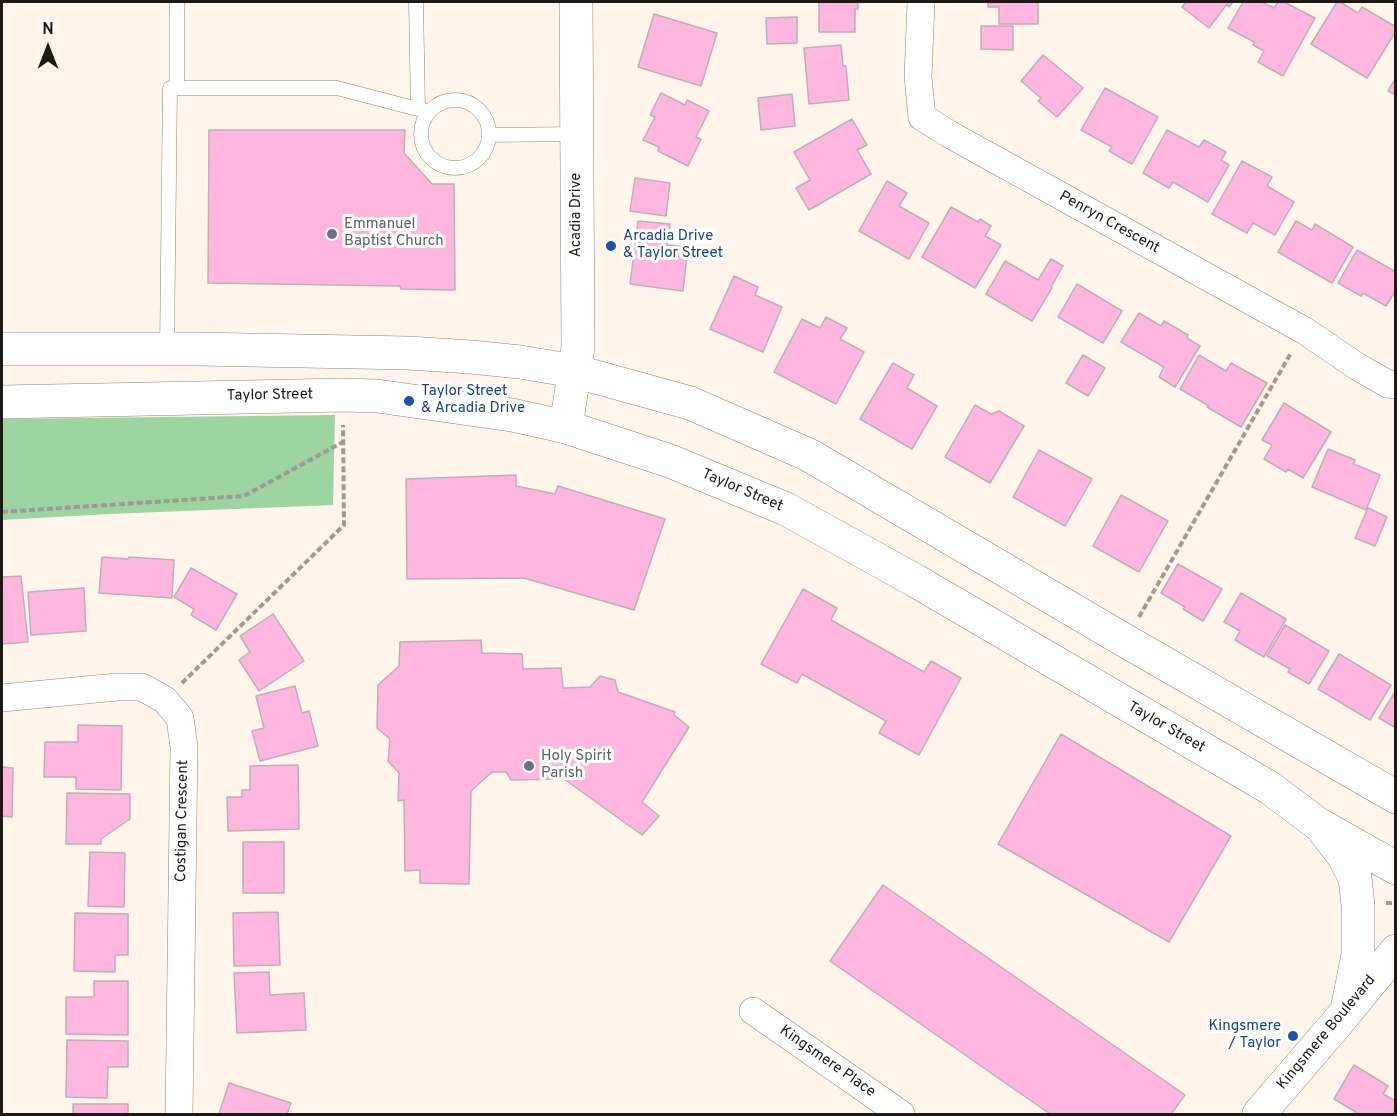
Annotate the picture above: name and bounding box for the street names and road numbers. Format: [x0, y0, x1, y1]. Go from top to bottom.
street label: Acadia Drive [568, 173, 586, 257]
street label: Penryn Crescent [1056, 188, 1162, 258]
street label: Taylor Street [227, 386, 313, 406]
street label: Taylor Street [699, 466, 785, 516]
street label: Taylor Street [1124, 699, 1208, 757]
street label: Costigan Crescent [173, 760, 193, 882]
street label: Kingsmere Boulevard [1274, 972, 1380, 1094]
street label: Kingsmere Place [775, 1022, 879, 1102]

